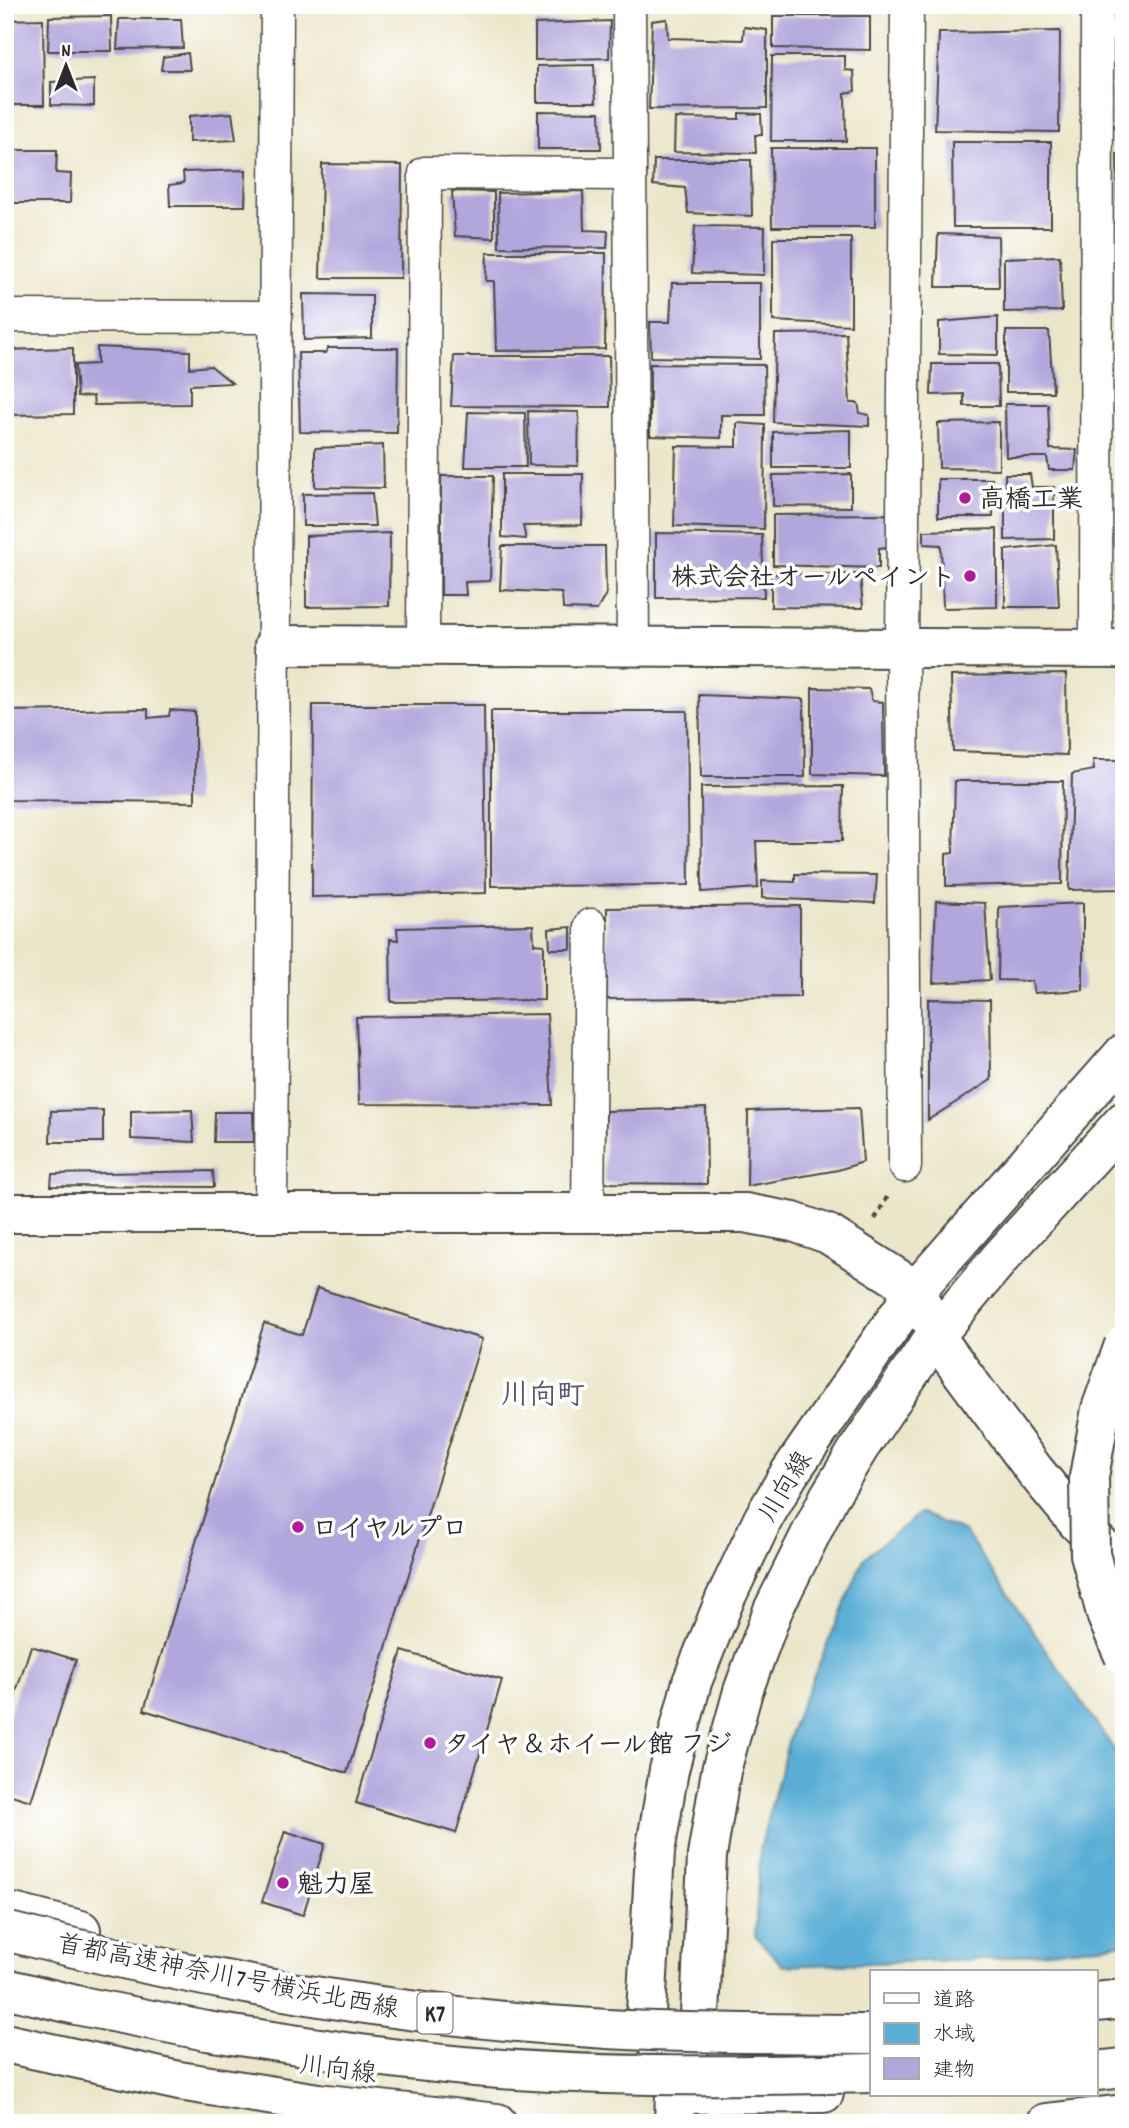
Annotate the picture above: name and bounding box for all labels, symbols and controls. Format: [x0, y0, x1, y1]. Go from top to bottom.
north arrow [32, 32, 102, 102]
text: N [61, 39, 71, 66]
place label: 高橋工業 [979, 483, 1083, 520]
marker: 高橋工業 [957, 490, 973, 506]
place label: 株式会社オールペイント [671, 561, 956, 598]
marker: 株式会社オールペイント [962, 568, 978, 584]
district label: 川向町 [501, 1378, 585, 1418]
street label: 川向線 [751, 1445, 823, 1531]
place label: ロイヤルプロ [312, 1512, 468, 1549]
marker: ロイヤルプロ [290, 1519, 306, 1535]
place label: タイヤ＆ホイール館 フジ [444, 1728, 732, 1765]
marker: タイヤ＆ホイール館 フジ [422, 1735, 438, 1751]
place label: 魁力屋 [297, 1868, 375, 1905]
marker: 魁力屋 [275, 1875, 291, 1891]
street label: 首都高速神奈川7号横浜北西線 [53, 1927, 402, 2030]
legend [870, 1970, 1098, 2096]
text: 道路 [933, 1987, 975, 2017]
road number: K7 [418, 1992, 452, 2034]
text: 水域 [933, 2021, 975, 2051]
street label: 川向線 [297, 2048, 379, 2095]
text: 建物 [933, 2057, 975, 2087]

